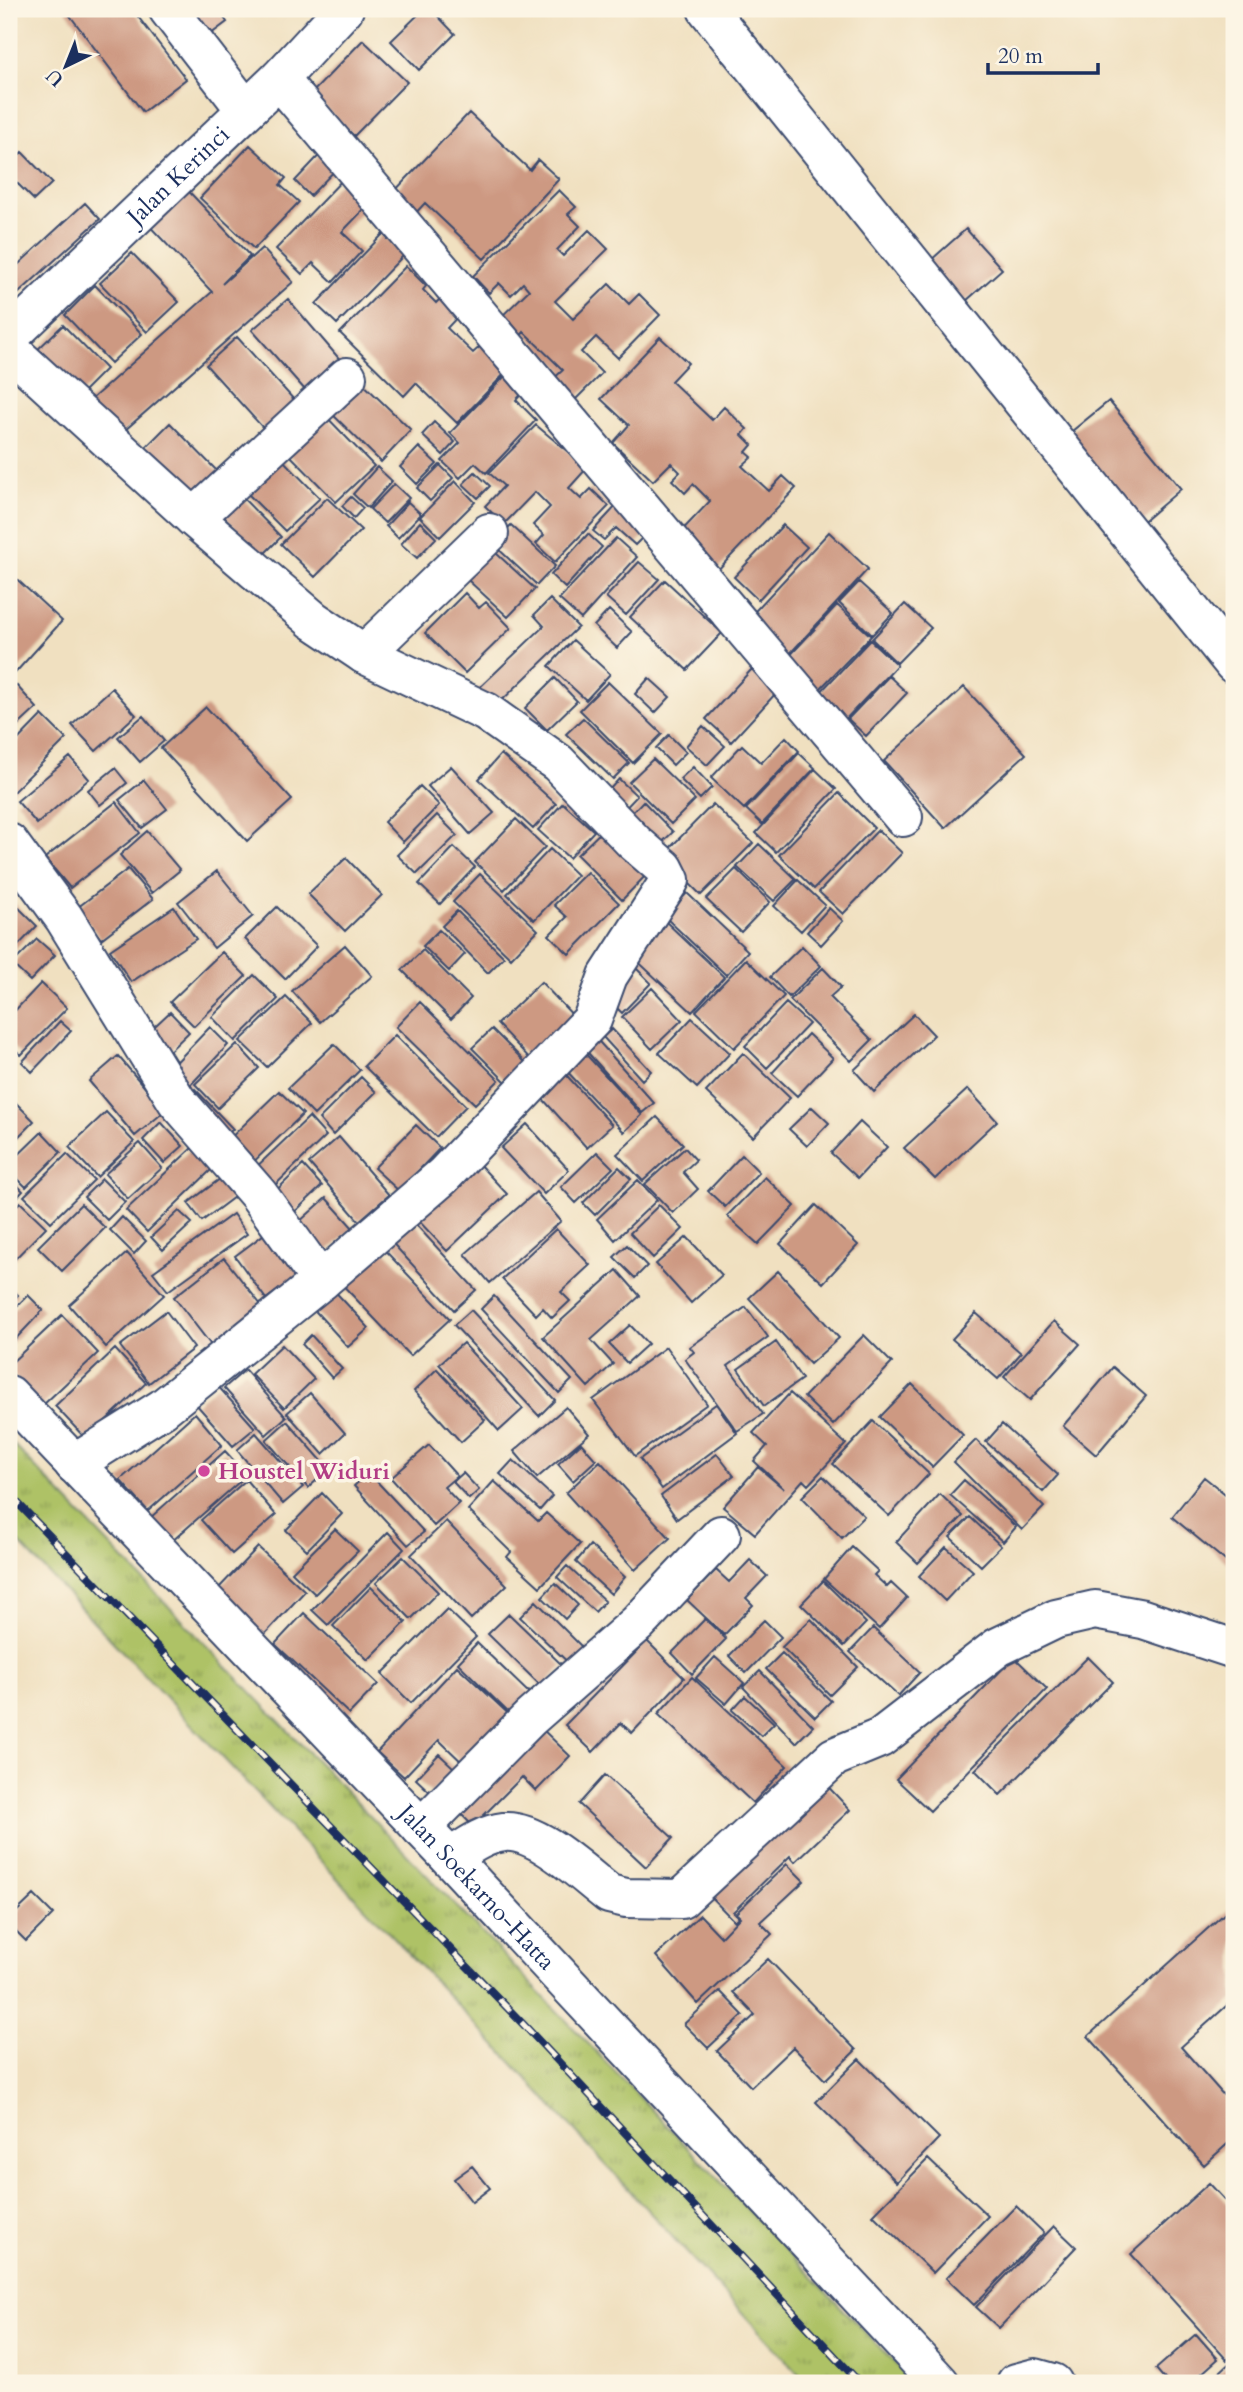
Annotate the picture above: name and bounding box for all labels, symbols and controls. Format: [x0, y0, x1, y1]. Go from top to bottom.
north arrow [32, 32, 102, 102]
scale bar [988, 32, 1098, 76]
text: 20 m [998, 42, 1043, 71]
text: U [40, 63, 70, 93]
street label: Jalan Kerinci [118, 118, 237, 235]
place label: Houstel Widuri [218, 1455, 390, 1488]
marker: Houstel Widuri [196, 1463, 212, 1479]
street label: Jalan Soekarno-Hatta [388, 1795, 563, 1978]

